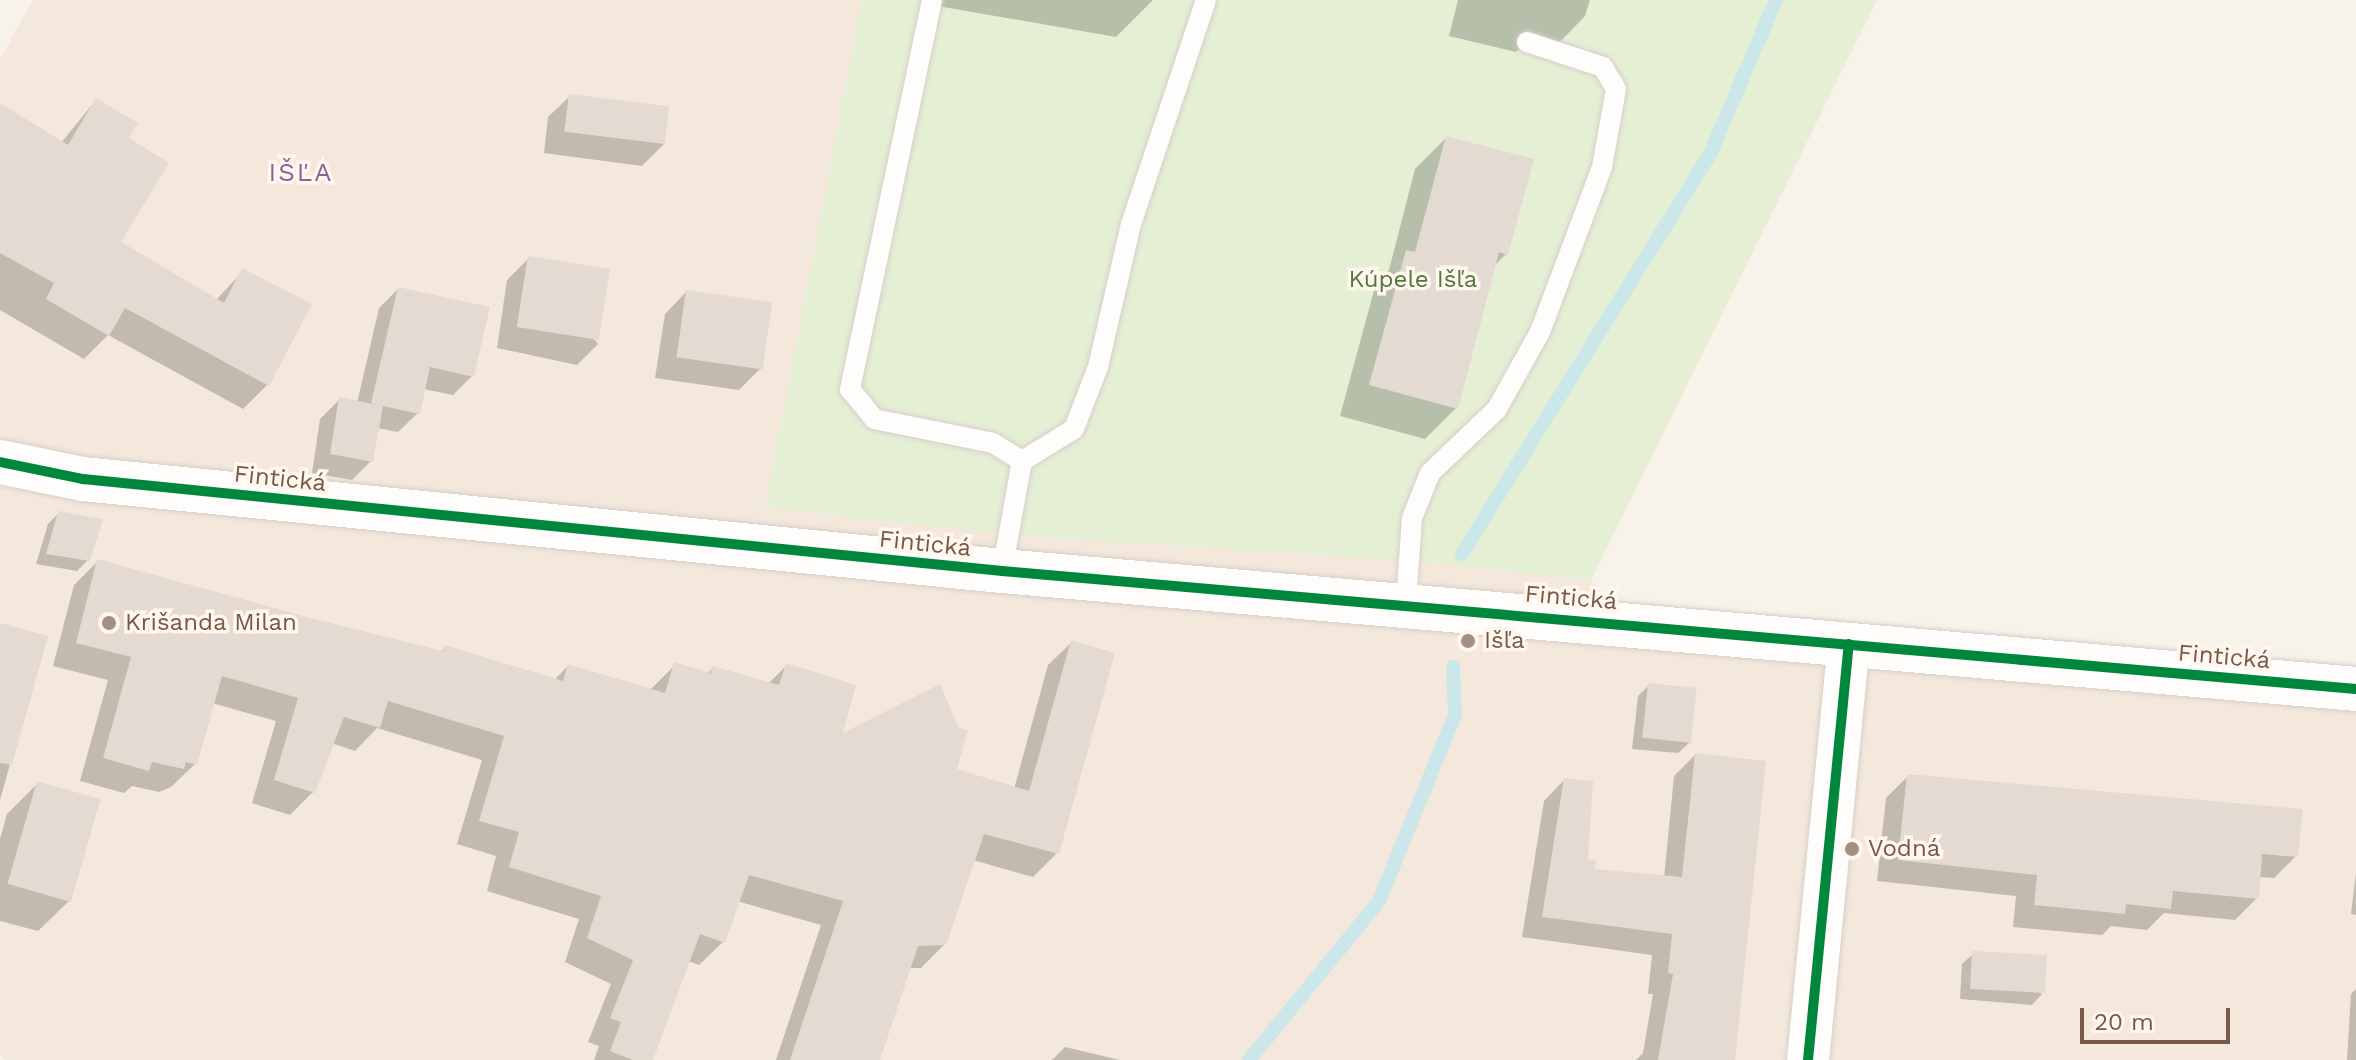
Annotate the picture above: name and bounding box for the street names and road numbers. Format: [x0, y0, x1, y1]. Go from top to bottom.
street label: Fintická [232, 460, 328, 498]
street label: Fintická [877, 525, 973, 563]
street label: Fintická [1524, 580, 1618, 616]
street label: Fintická [2177, 639, 2271, 675]

